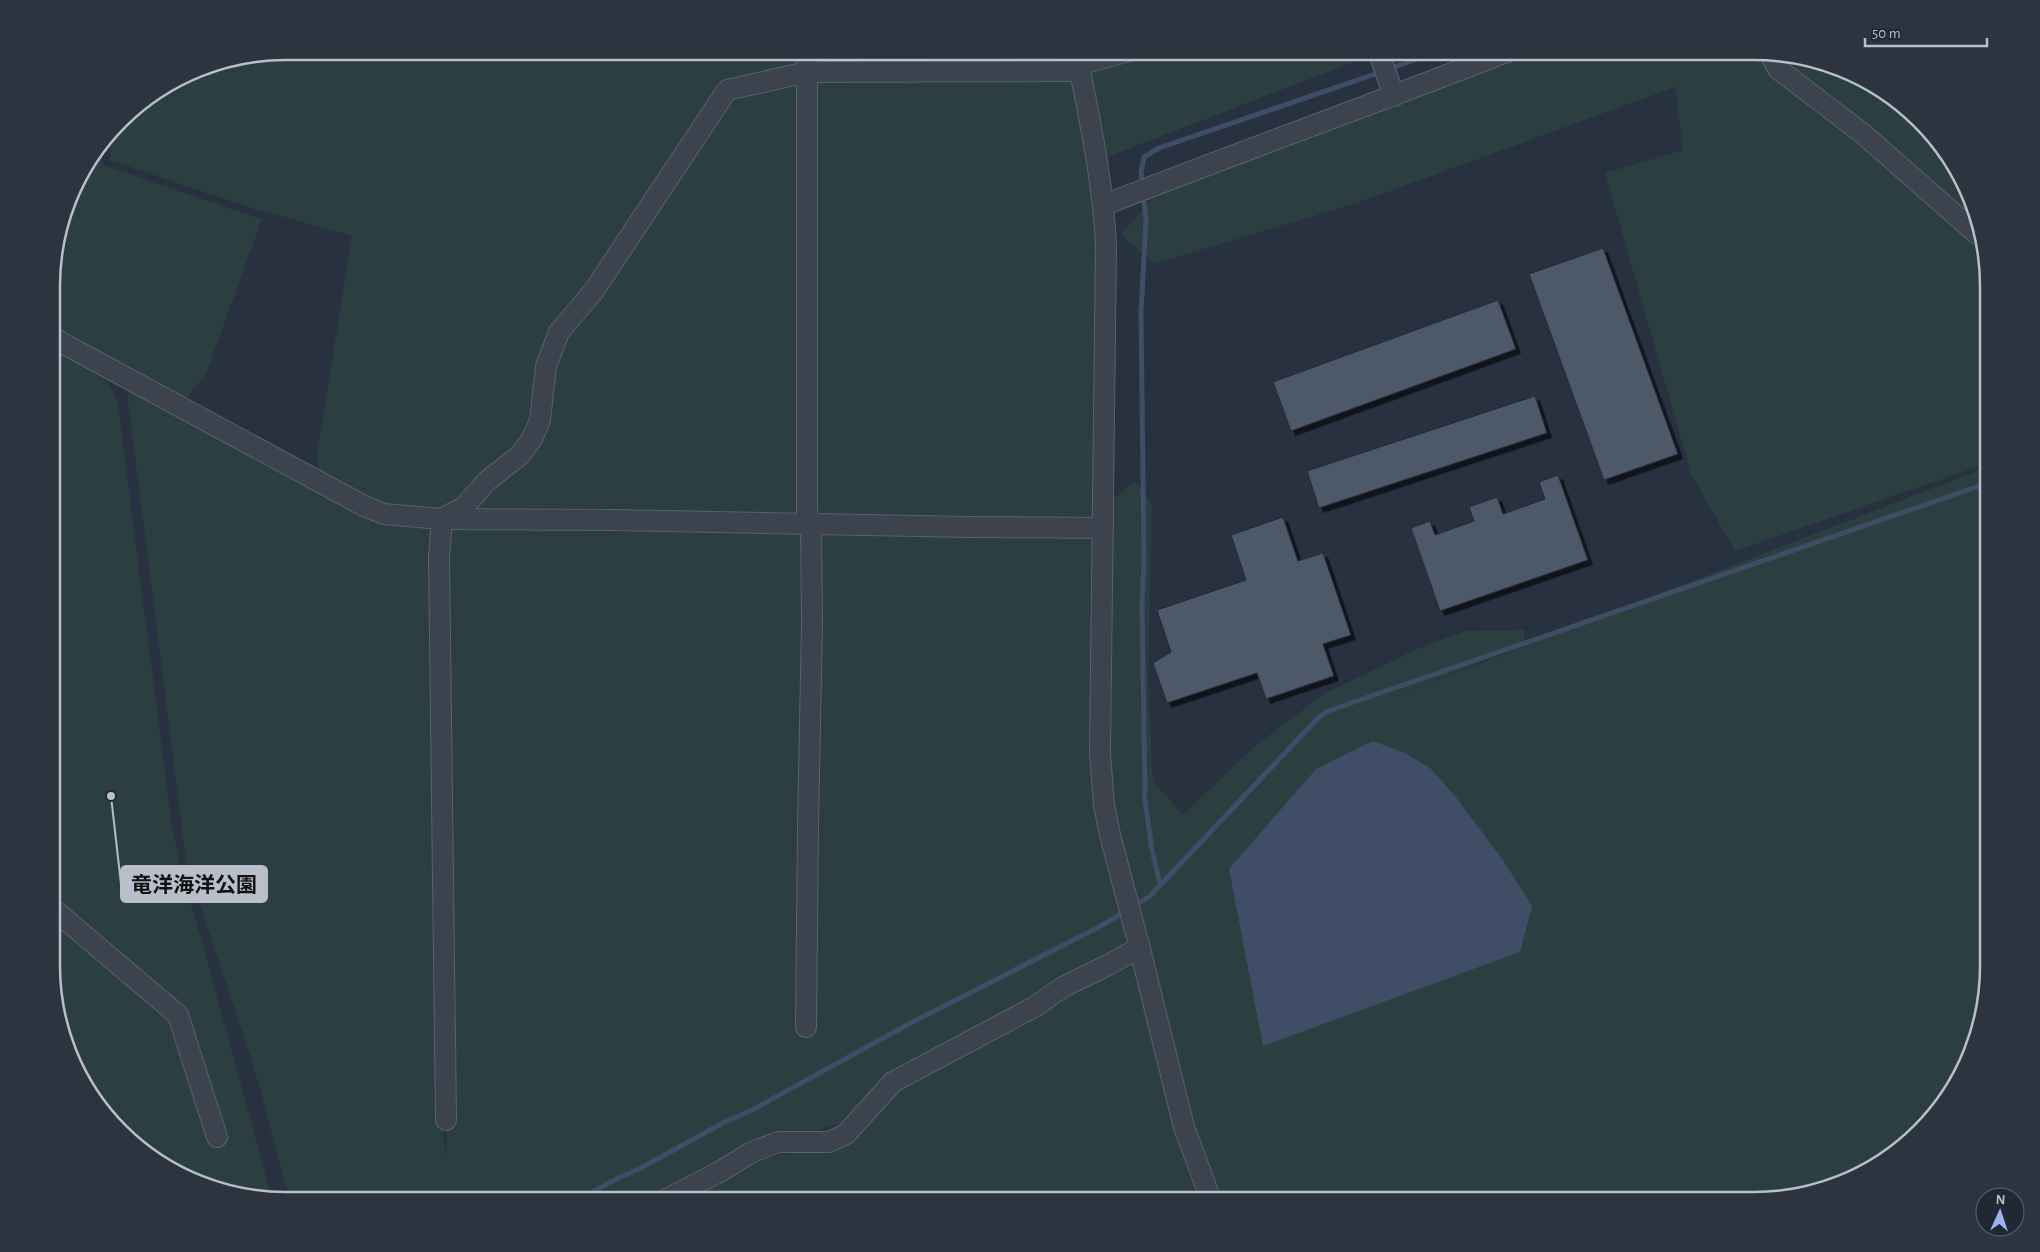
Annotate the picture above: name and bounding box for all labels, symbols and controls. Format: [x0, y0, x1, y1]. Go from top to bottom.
scale bar [1865, 15, 1988, 47]
text: 50 m [1872, 26, 1901, 41]
callout: 竜洋海洋公園 [121, 866, 267, 902]
text: 竜洋海洋公園 [131, 873, 257, 896]
north arrow [1975, 1187, 2025, 1237]
text: N [1995, 1193, 2006, 1207]

